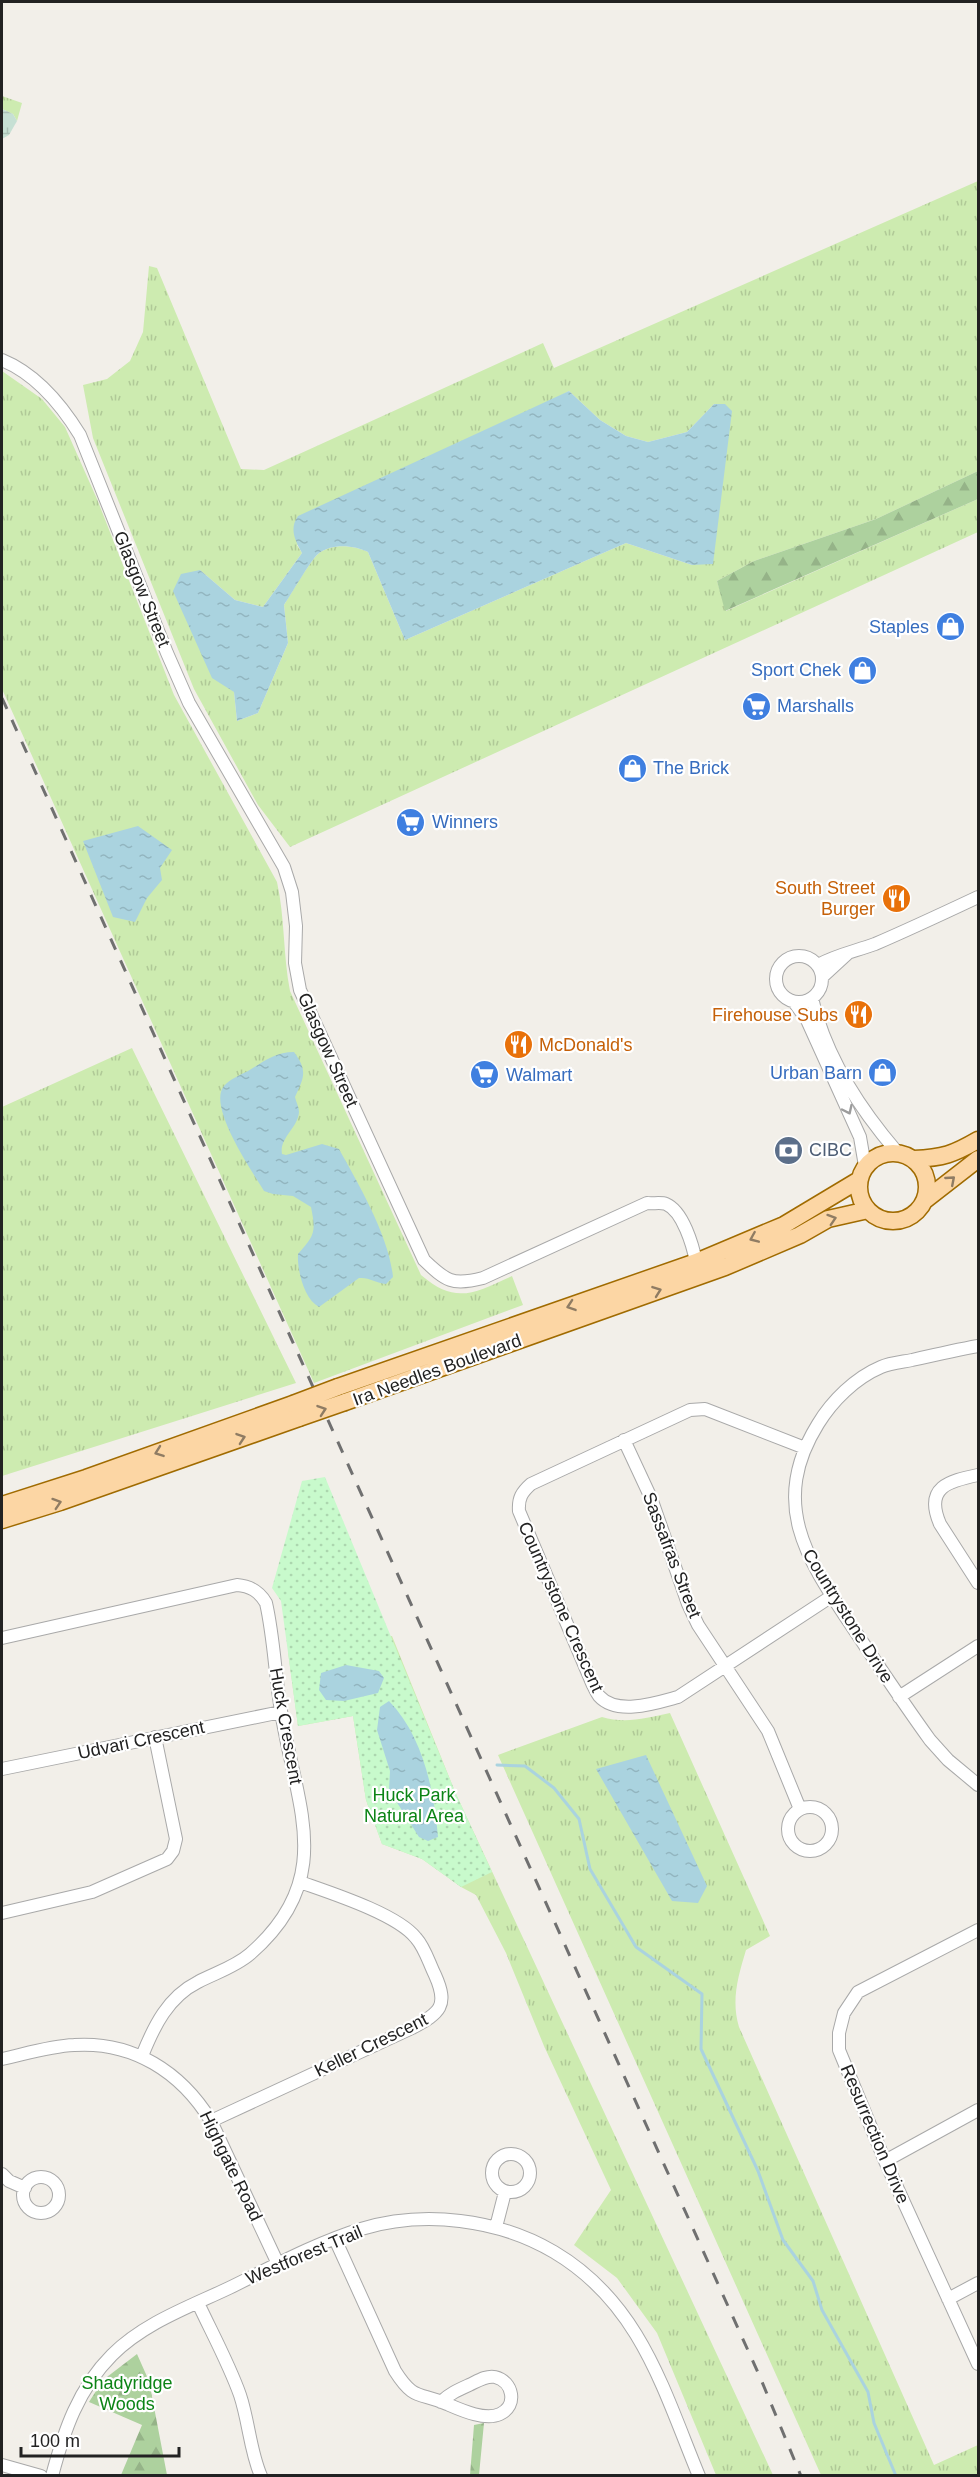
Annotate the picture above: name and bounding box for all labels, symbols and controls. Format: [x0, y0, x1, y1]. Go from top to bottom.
street label: Glasgow Street [110, 528, 174, 650]
shop icon: Staples [934, 611, 966, 643]
place label: Staples [869, 617, 929, 637]
shop icon: Sport Chek [846, 654, 878, 686]
place label: Sport Chek [751, 660, 842, 680]
supermarket icon: Marshalls [740, 690, 772, 722]
place label: Marshalls [777, 696, 854, 716]
shop icon: The Brick [616, 752, 648, 784]
place label: The Brick [653, 758, 730, 778]
supermarket icon: Winners [395, 806, 427, 838]
place label: Winners [432, 812, 498, 832]
place label: South Street Burger [775, 878, 875, 919]
restaurant icon: South Street Burger [880, 882, 912, 914]
street label: Glasgow Street [294, 990, 362, 1110]
restaurant icon: Firehouse Subs [843, 999, 875, 1031]
place label: Firehouse Subs [712, 1005, 838, 1025]
restaurant icon: McDonald's [502, 1029, 534, 1061]
place label: McDonald's [539, 1035, 632, 1055]
shop icon: Urban Barn [867, 1057, 899, 1089]
supermarket icon: Walmart [469, 1059, 501, 1091]
place label: Urban Barn [770, 1063, 862, 1083]
place label: Walmart [506, 1065, 572, 1085]
one-way arrow [840, 1104, 852, 1115]
bank icon: CIBC [772, 1134, 804, 1166]
place label: CIBC [809, 1140, 852, 1160]
one-way arrow [944, 1176, 955, 1187]
one-way arrow [826, 1214, 837, 1226]
one-way arrow [749, 1231, 760, 1243]
one-way arrow [651, 1285, 662, 1298]
one-way arrow [566, 1298, 577, 1311]
street label: Ira Needles Boulevard [350, 1330, 524, 1410]
one-way arrow [316, 1405, 327, 1418]
one-way arrow [236, 1433, 246, 1446]
one-way arrow [154, 1445, 164, 1458]
street label: Sassafras Street [639, 1489, 705, 1621]
one-way arrow [51, 1498, 62, 1510]
street label: Countrystone Crescent [514, 1519, 608, 1695]
street label: Countrystone Drive [799, 1545, 897, 1687]
street label: Huck Crescent [266, 1666, 306, 1786]
street label: Udvari Crescent [76, 1717, 206, 1763]
park label: Huck Park Natural Area [364, 1785, 465, 1826]
street label: Keller Crescent [311, 2009, 431, 2081]
street label: Resurrection Drive [837, 2061, 913, 2207]
street label: Highgate Road [196, 2108, 266, 2224]
street label: Westforest Trail [243, 2221, 365, 2289]
park label: Shadyridge Woods [81, 2373, 173, 2414]
scale bar [21, 2420, 178, 2458]
text: 100 m [30, 2431, 80, 2451]

